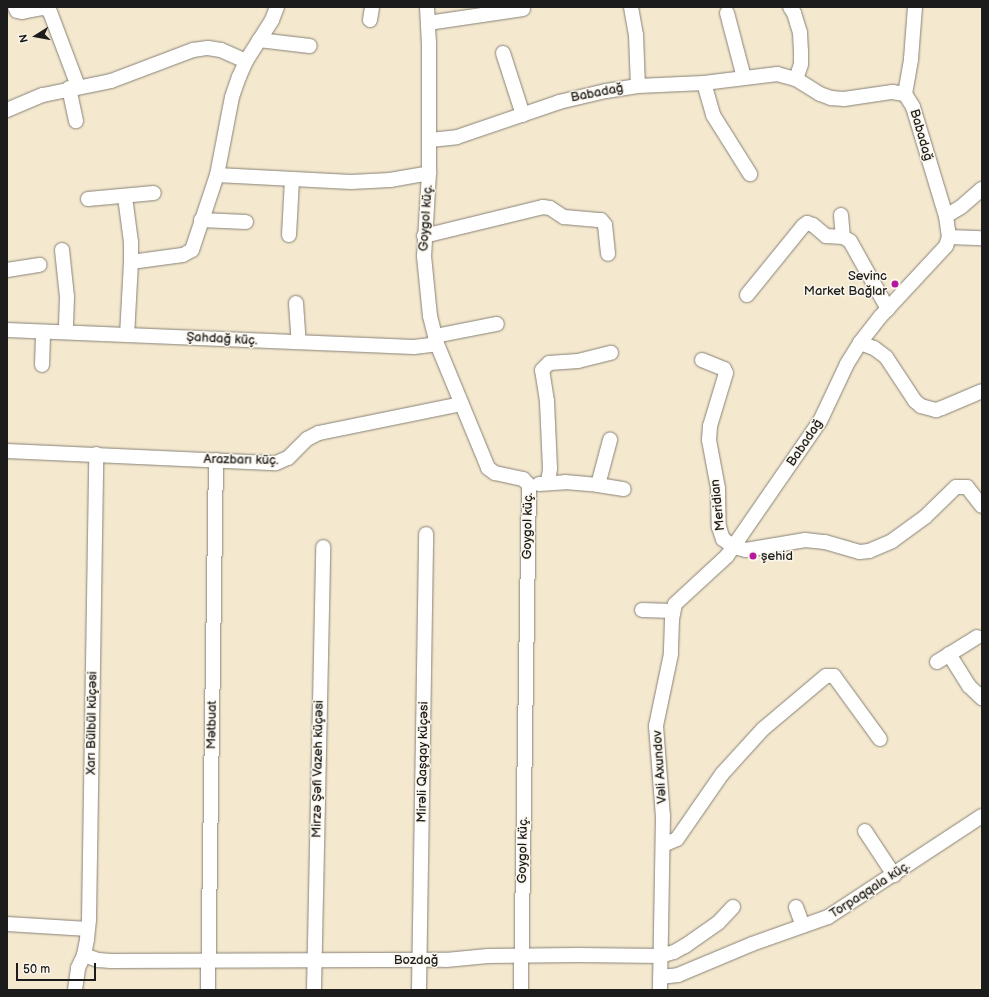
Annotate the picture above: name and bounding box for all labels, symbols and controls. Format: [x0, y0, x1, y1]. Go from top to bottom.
north arrow [16, 16, 56, 56]
text: N [17, 33, 31, 44]
street label: Babadağ [569, 80, 625, 106]
street label: Babadağ [906, 107, 936, 163]
street label: Goygol küç. [416, 184, 436, 252]
place label: Sevinc Market Bağlar [804, 269, 887, 300]
marker: Sevinc Market Bağlar [890, 279, 900, 289]
street label: Şahdağ küç. [186, 329, 258, 349]
street label: Babadağ [784, 417, 826, 469]
street label: Arazbarı küç. [203, 452, 279, 468]
street label: Meridian [708, 478, 728, 532]
street label: Goygol küç. [520, 492, 536, 560]
place label: şehid [761, 548, 793, 564]
marker: şehid [748, 551, 758, 561]
street label: Xarı Bülbül küçəsi [83, 671, 101, 775]
street label: Mirzə Şəfi Vazeh küçəsi [309, 700, 327, 838]
street label: Mətbuat [204, 701, 220, 749]
street label: Mirəli Qaşqay küçəsi [414, 701, 432, 823]
street label: Vəli Axundov [650, 730, 670, 804]
street label: Goygol küç. [515, 816, 531, 884]
street label: Torpaqqala küç. [827, 858, 913, 922]
street label: Bozdağ [394, 952, 438, 968]
scale bar [18, 955, 98, 981]
text: 50 m [23, 962, 50, 977]

